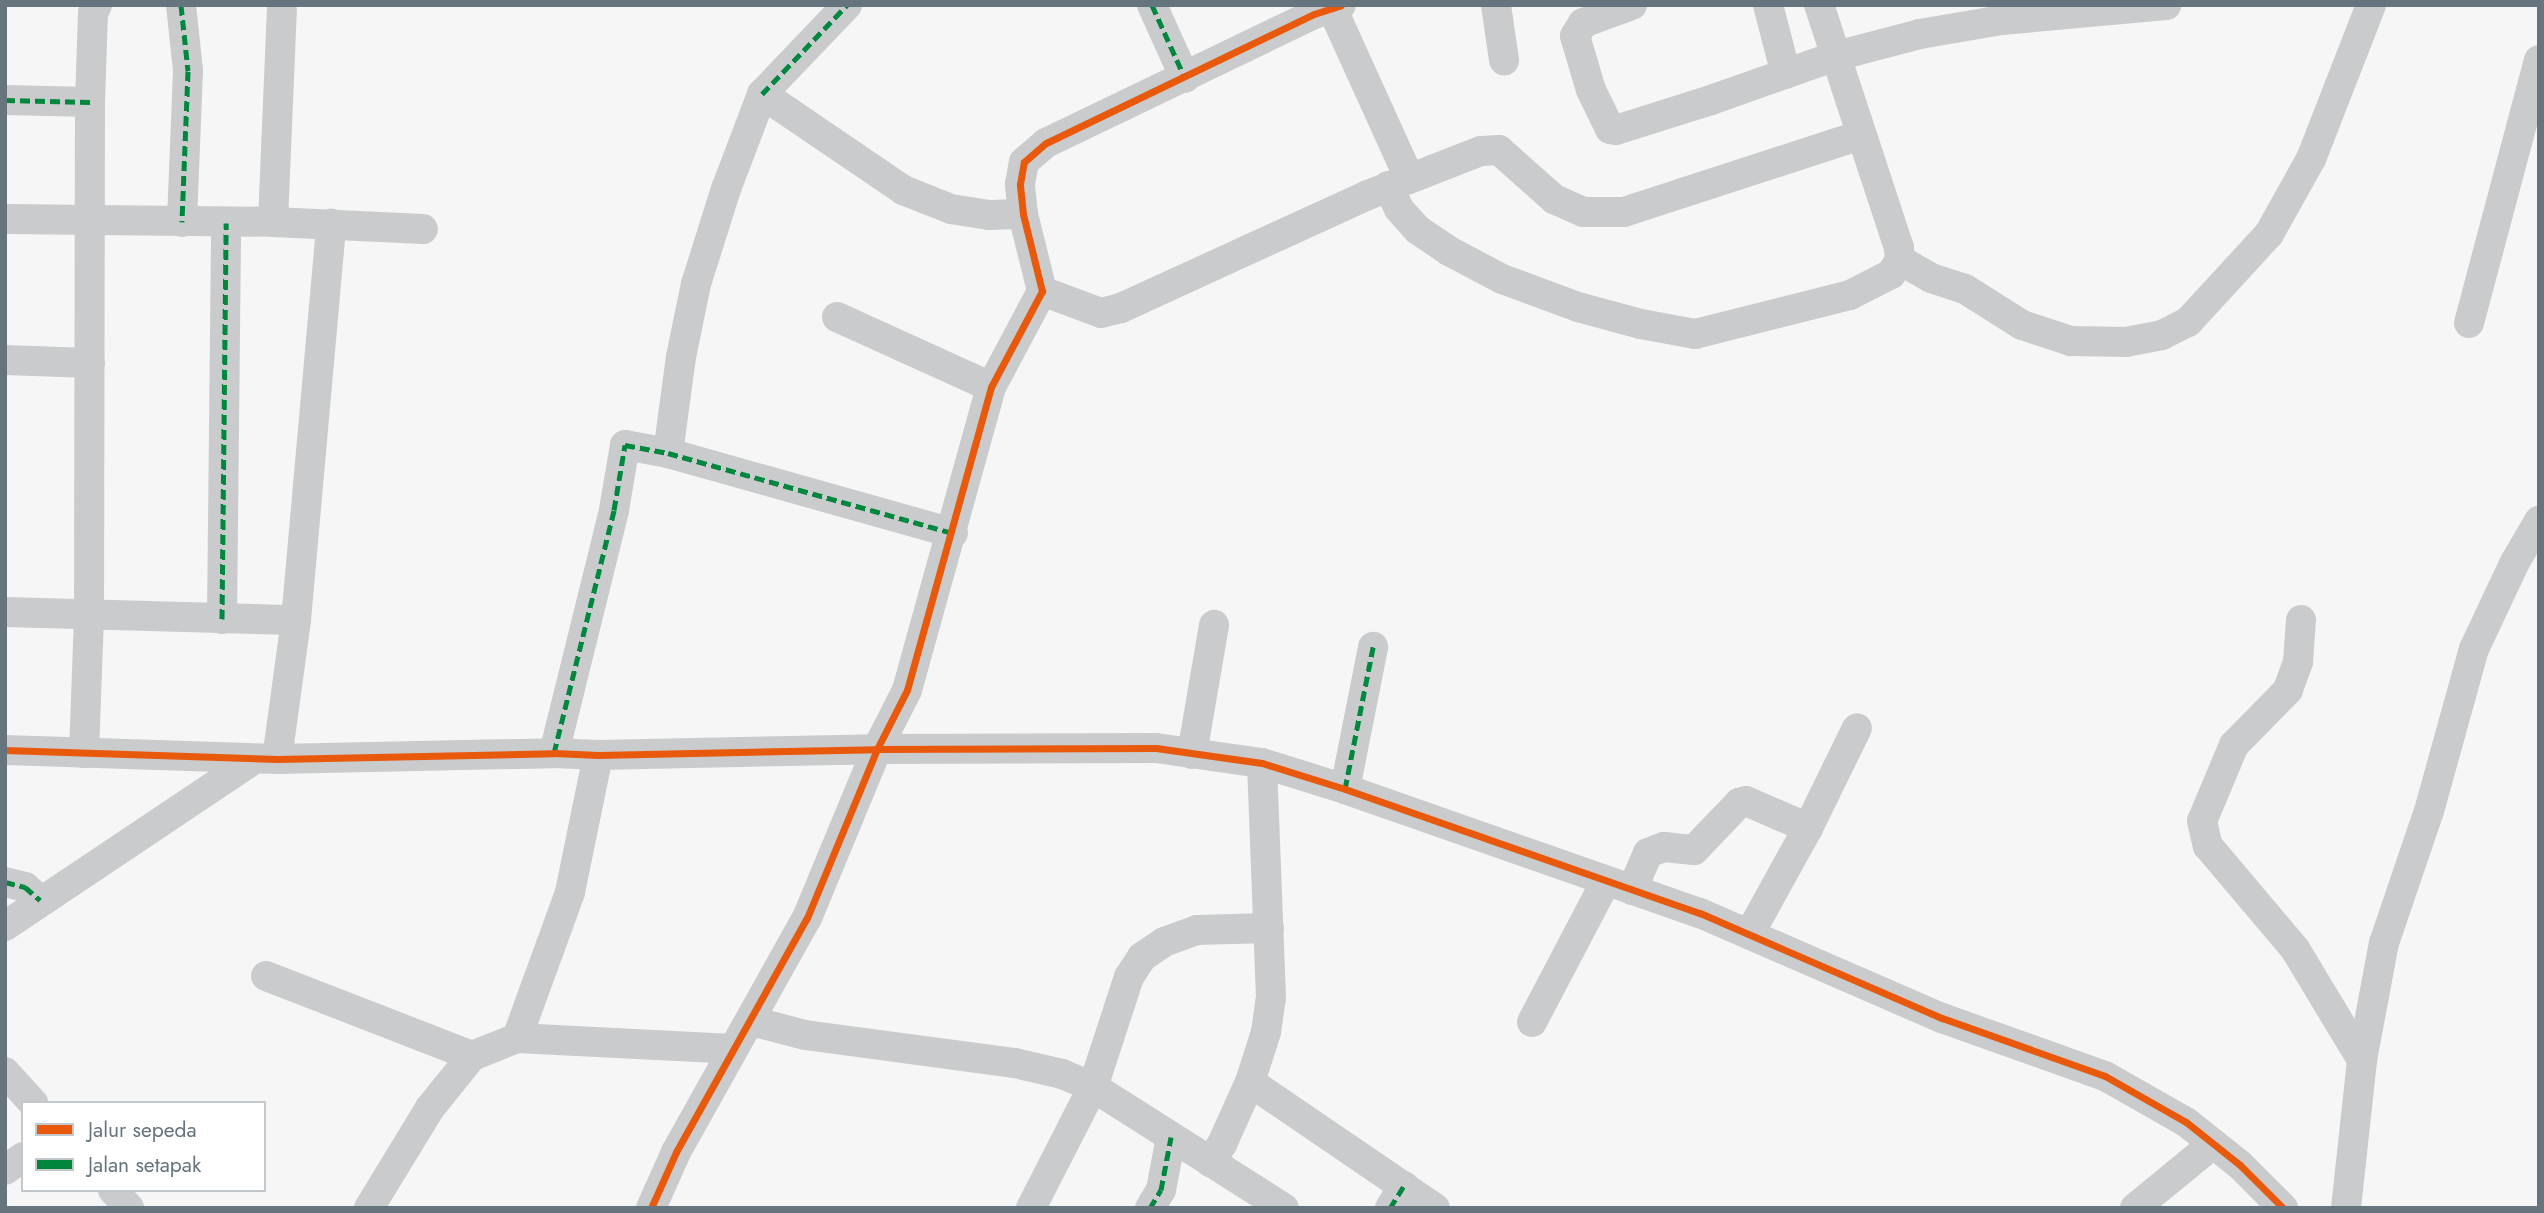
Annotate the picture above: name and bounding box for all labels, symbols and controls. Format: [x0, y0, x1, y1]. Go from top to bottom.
legend [21, 1101, 266, 1192]
text: Jalur sepeda [88, 1115, 197, 1145]
text: Jalan setapak [88, 1150, 201, 1180]

